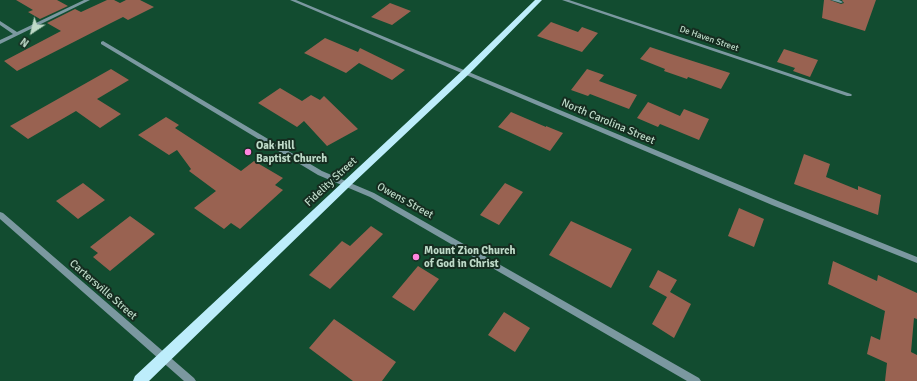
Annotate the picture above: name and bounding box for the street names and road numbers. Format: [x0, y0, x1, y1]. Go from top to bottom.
street label: De Haven Street [678, 24, 740, 54]
street label: North Carolina Street [559, 96, 657, 148]
street label: Fidelity Street [302, 155, 360, 209]
street label: Owens Street [374, 180, 436, 222]
street label: Cartersville Street [67, 257, 139, 323]

